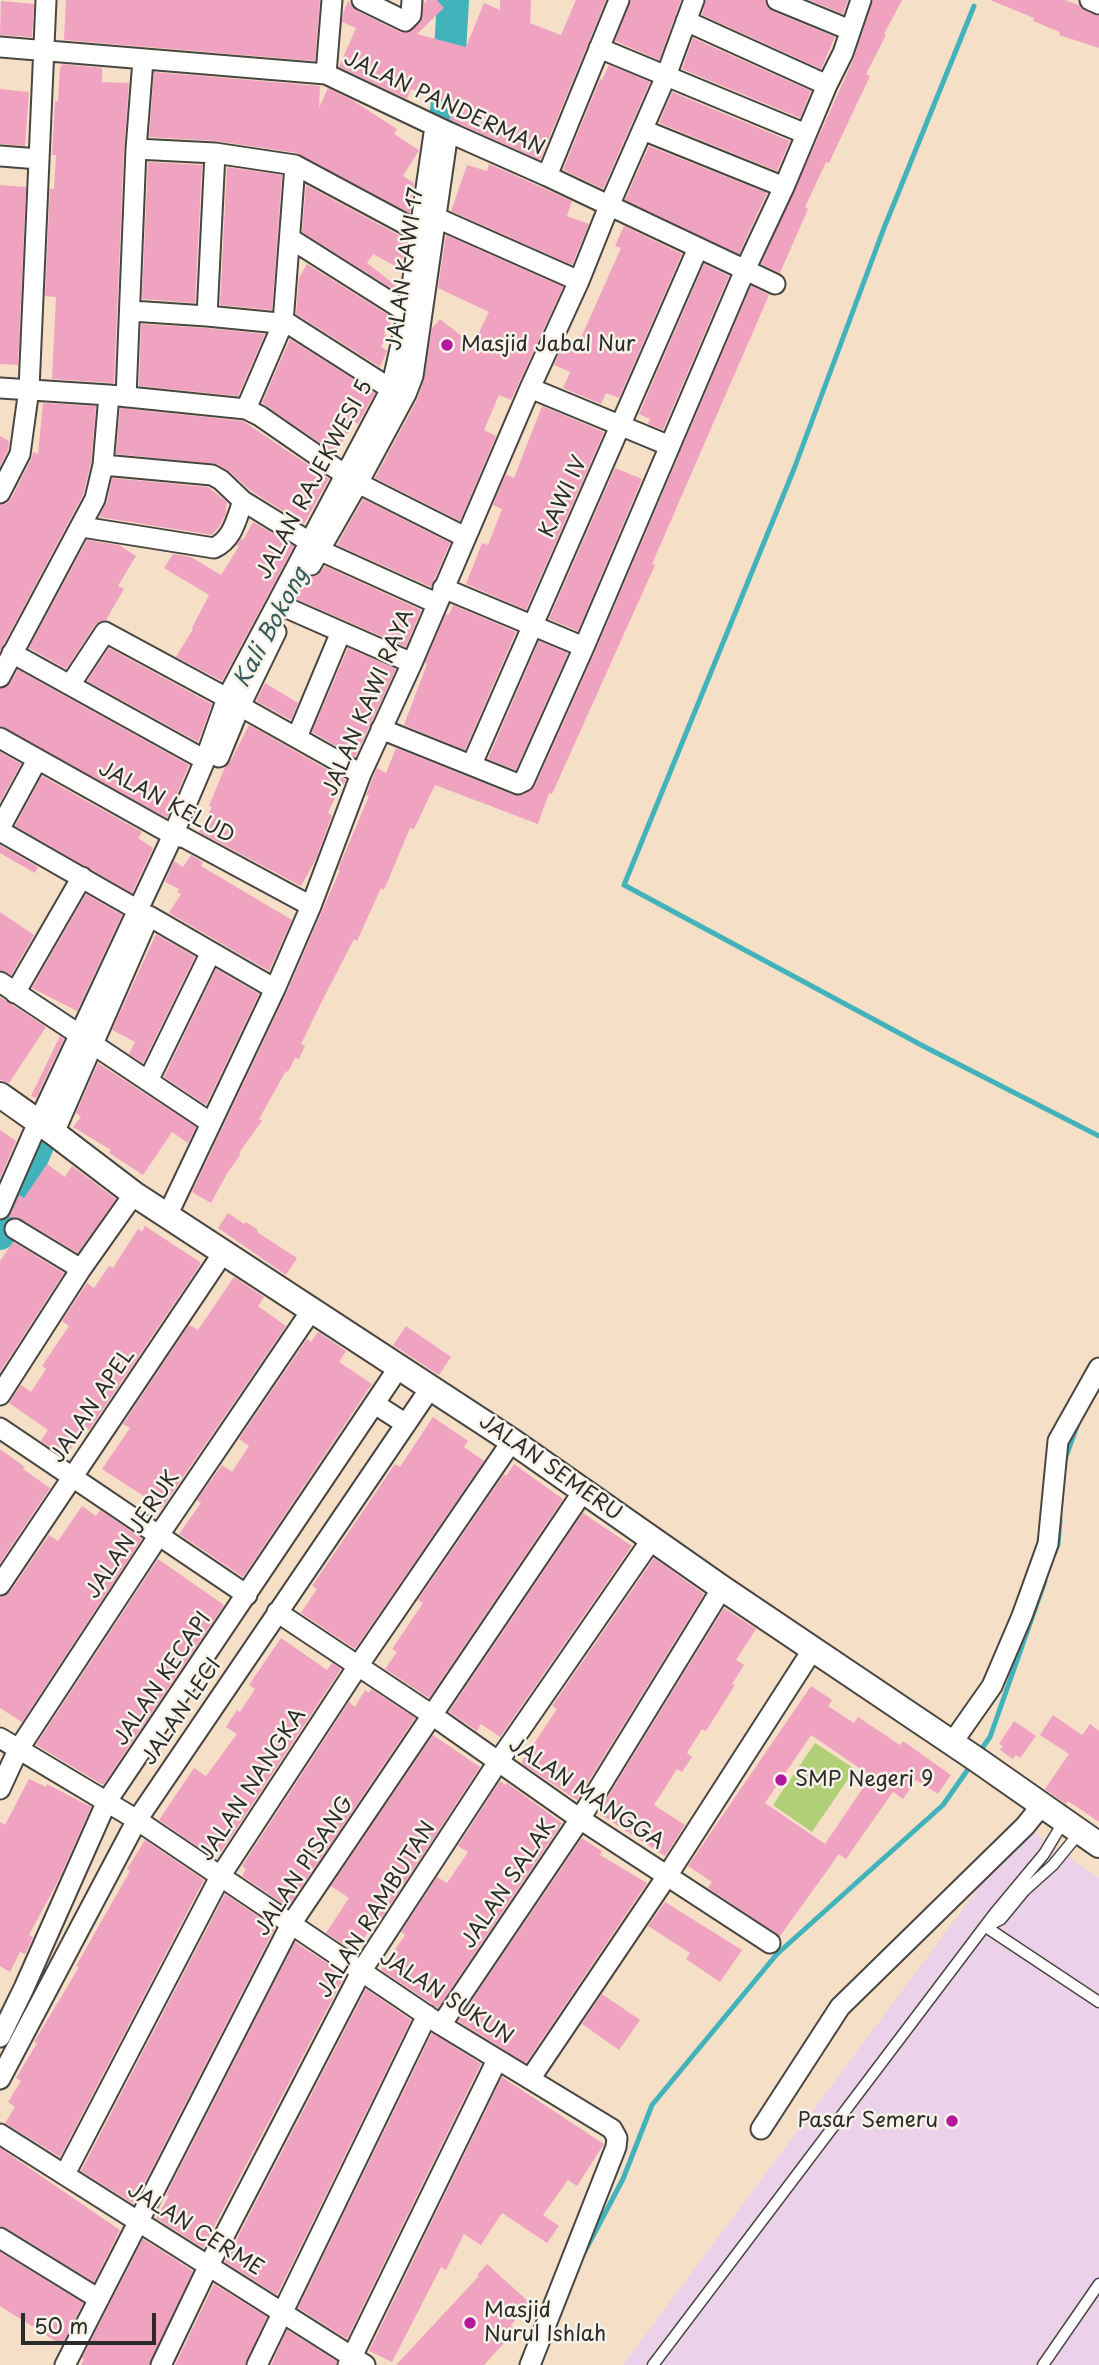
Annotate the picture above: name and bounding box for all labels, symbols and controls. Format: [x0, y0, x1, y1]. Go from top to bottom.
street label: JALAN PANDERMAN [340, 46, 548, 162]
street label: JALAN KAWI 17 [382, 186, 430, 352]
place label: Masjid Jabal Nur [461, 332, 636, 358]
marker: Masjid Jabal Nur [439, 337, 455, 353]
street label: JALAN RAJEKWESI 5 [252, 376, 378, 584]
street label: KAWI IV [535, 452, 593, 542]
water label: Kali Bokong [229, 563, 315, 693]
street label: JALAN KAWI RAYA [318, 606, 420, 800]
street label: JALAN KELUD [94, 757, 238, 849]
street label: JALAN APEL [45, 1344, 141, 1468]
street label: JALAN SEMERU [474, 1409, 626, 1527]
street label: JALAN JERUK [81, 1466, 185, 1604]
street label: JALAN KECAPI [109, 1607, 217, 1751]
street label: JALAN LECI [137, 1654, 227, 1770]
street label: JALAN NANGKA [194, 1704, 312, 1866]
street label: JALAN MANGGA [503, 1733, 669, 1855]
place label: SMP Negeri 9 [795, 1767, 933, 1793]
marker: SMP Negeri 9 [773, 1772, 789, 1788]
street label: JALAN PISANG [250, 1791, 360, 1941]
street label: JALAN SALAK [456, 1815, 562, 1953]
street label: JALAN RAMBUTAN [312, 1817, 442, 2003]
street label: JALAN SUKUN [375, 1945, 517, 2051]
place label: Pasar Semeru [797, 2108, 938, 2134]
marker: Pasar Semeru [944, 2113, 960, 2129]
street label: JALAN CERME [122, 2178, 268, 2282]
scale bar [24, 2298, 159, 2342]
place label: Masjid Nurul Ishlah [484, 2298, 606, 2348]
text: 50 m [34, 2309, 88, 2341]
marker: Masjid Nurul Ishlah [462, 2315, 478, 2331]

